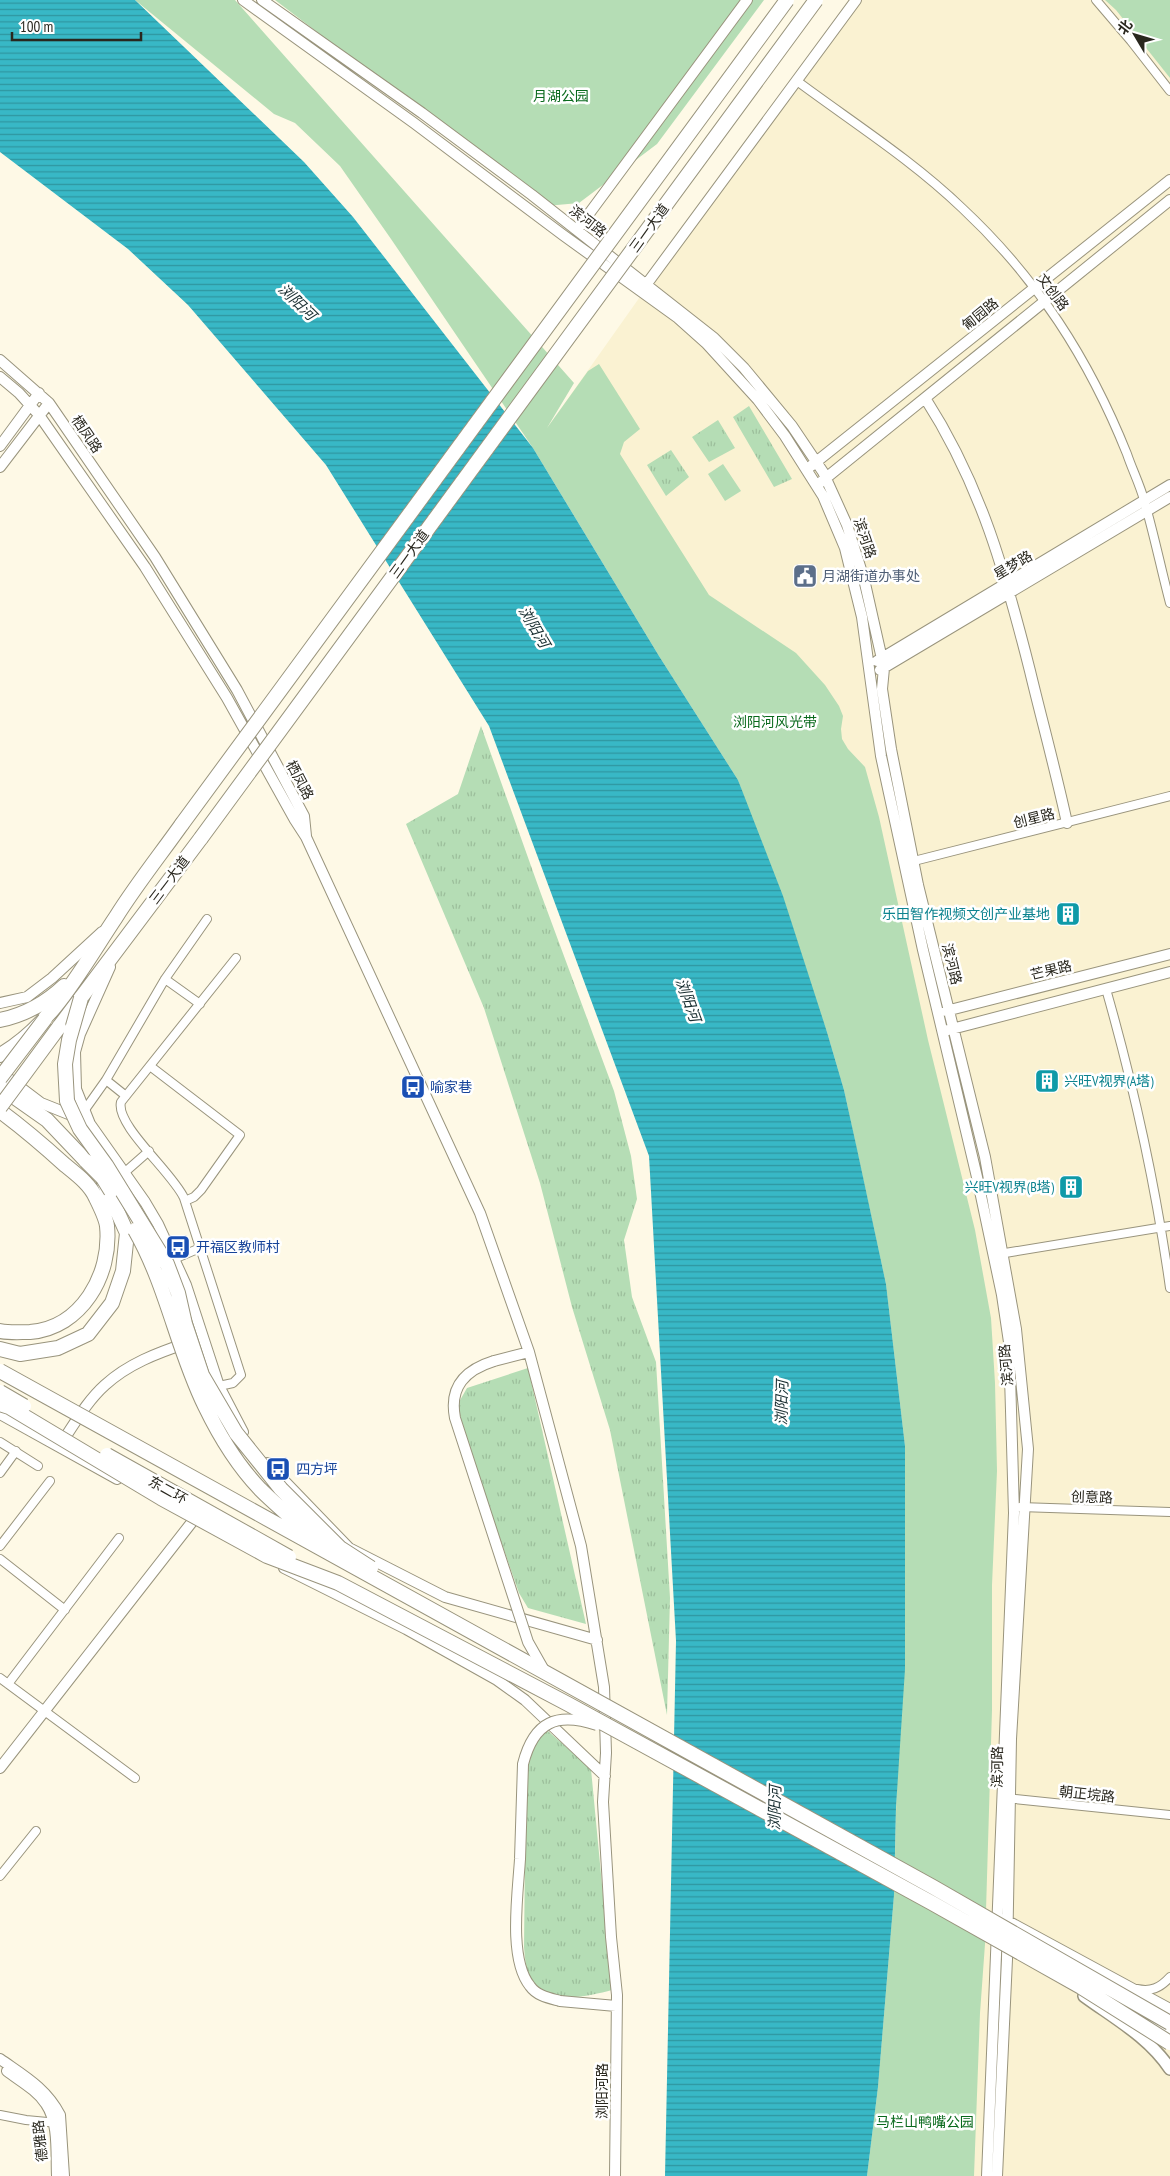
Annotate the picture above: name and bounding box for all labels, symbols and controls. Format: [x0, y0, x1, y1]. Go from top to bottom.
scale bar [12, 10, 141, 42]
north arrow [1110, 10, 1160, 60]
text: 北 [1113, 16, 1136, 38]
text: 100 m [20, 17, 53, 36]
park label: 月湖公园 [533, 87, 589, 105]
street label: 三一大道 [625, 200, 673, 256]
street label: 滨河路 [566, 201, 610, 241]
street label: 文创路 [1033, 270, 1073, 314]
water label: 浏阳河 [275, 279, 322, 326]
street label: 匍园路 [958, 294, 1002, 334]
street label: 栖凤路 [68, 412, 106, 456]
street label: 滨河路 [850, 515, 880, 561]
street label: 三一大道 [385, 526, 433, 582]
street label: 星梦路 [990, 546, 1036, 584]
public building icon: 月湖街道办事处 [792, 563, 818, 589]
place label: 月湖街道办事处 [822, 567, 920, 585]
water label: 浏阳河 [515, 603, 556, 653]
park label: 浏阳河风光带 [733, 713, 817, 731]
street label: 栖凤路 [282, 757, 318, 803]
street label: 创星路 [1011, 804, 1057, 832]
street label: 三一大道 [145, 852, 193, 908]
building icon: 乐田智作视频文创产业基地 [1055, 901, 1081, 927]
place label: 乐田智作视频文创产业基地 [882, 905, 1050, 923]
street label: 滨河路 [938, 941, 966, 987]
street label: 芒果路 [1028, 956, 1074, 984]
water label: 浏阳河 [672, 975, 706, 1027]
building icon: 兴旺V视界(A塔) [1034, 1068, 1060, 1094]
place label: 兴旺V视界(A塔) [1064, 1072, 1154, 1090]
bus stop icon: 喻家巷 [400, 1074, 426, 1100]
place label: 喻家巷 [430, 1078, 472, 1096]
building icon: 兴旺V视界(B塔) [1058, 1174, 1084, 1200]
place label: 兴旺V视界(B塔) [964, 1178, 1055, 1196]
bus stop icon: 开福区教师村 [165, 1234, 191, 1260]
place label: 开福区教师村 [196, 1238, 280, 1256]
street label: 滨河路 [995, 1343, 1017, 1387]
water label: 浏阳河 [772, 1377, 791, 1426]
bus stop icon: 四方坪 [265, 1456, 291, 1482]
place label: 四方坪 [296, 1460, 338, 1478]
street label: 东二环 [145, 1472, 191, 1508]
street label: 创意路 [1071, 1487, 1113, 1507]
street label: 滨河路 [988, 1746, 1006, 1788]
water label: 浏阳河 [765, 1782, 784, 1831]
street label: 朝正垸路 [1058, 1782, 1116, 1806]
street label: 浏阳河路 [593, 2063, 611, 2119]
park label: 马栏山鸭嘴公园 [876, 2113, 974, 2131]
street label: 德雅路 [29, 2119, 51, 2163]

